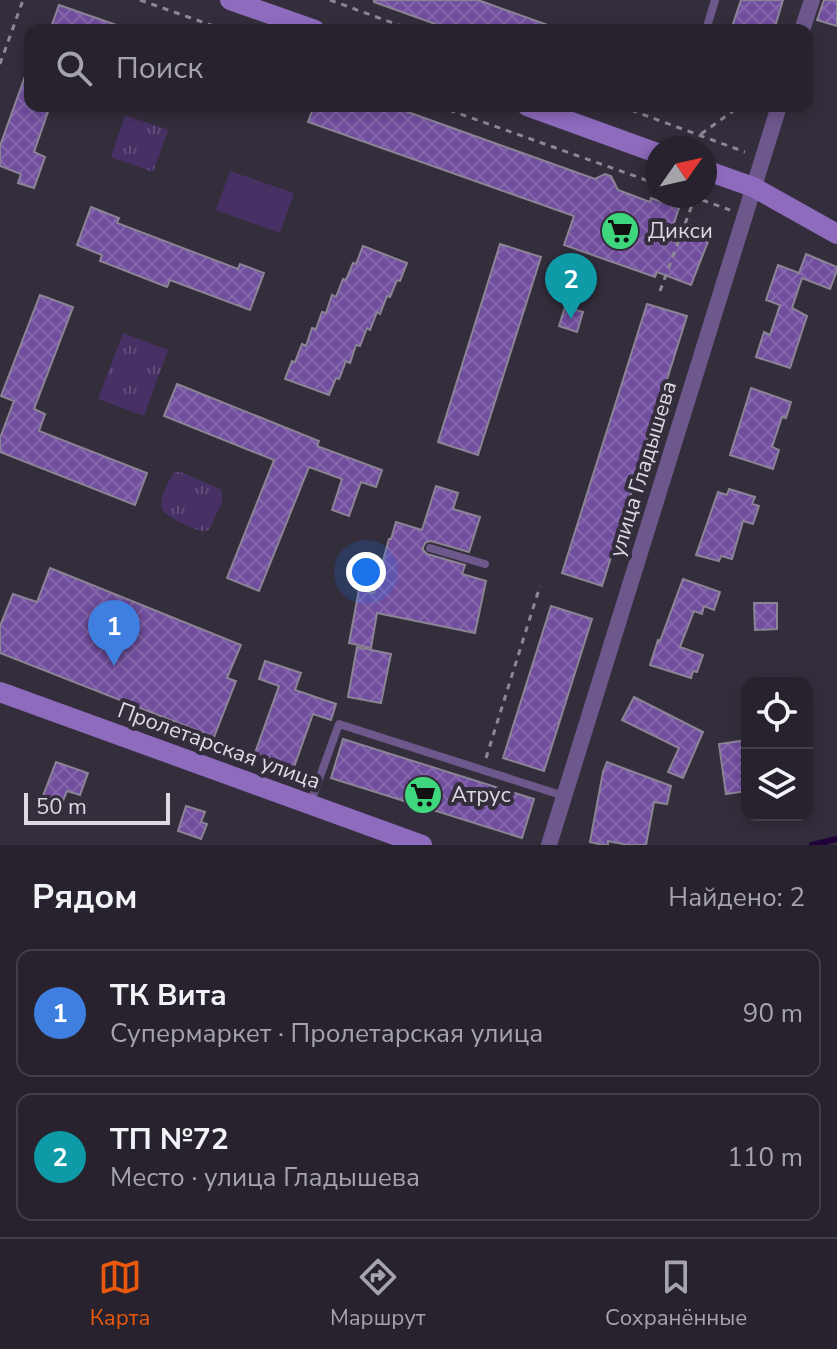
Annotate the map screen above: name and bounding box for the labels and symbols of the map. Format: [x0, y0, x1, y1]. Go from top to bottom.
north arrow [645, 136, 717, 208]
supermarket icon: Дикси [599, 210, 641, 252]
place label: Дикси [648, 216, 713, 246]
pin: 2 [545, 253, 597, 319]
street label: улица Гладышева [602, 377, 684, 561]
your location [346, 552, 386, 592]
pin: 1 [88, 600, 140, 666]
street label: Пролетарская улица [113, 695, 325, 797]
supermarket icon: Атрус [402, 774, 444, 816]
place label: Атрус [451, 780, 511, 810]
scale bar [24, 789, 170, 825]

